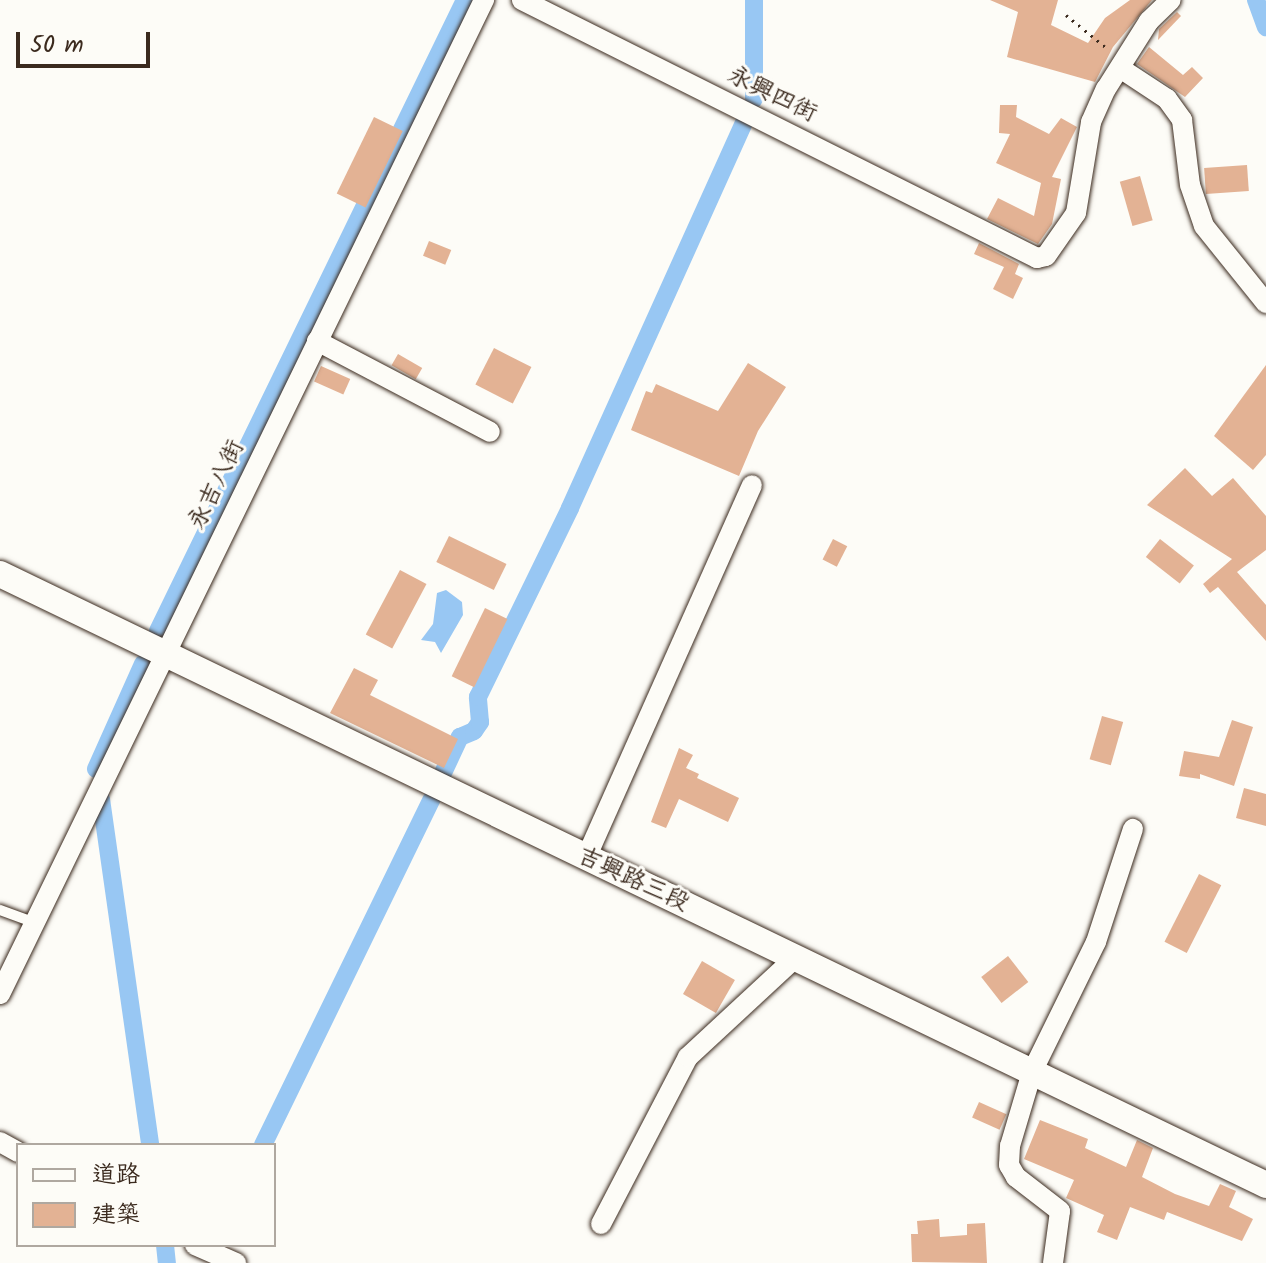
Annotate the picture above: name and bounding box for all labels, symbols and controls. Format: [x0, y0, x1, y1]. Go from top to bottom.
scale bar [20, 16, 154, 66]
text: 50 m [30, 26, 84, 65]
street label: 永興四街 [723, 61, 821, 129]
street label: 永吉八街 [183, 436, 251, 534]
street label: 吉興路三段 [573, 842, 693, 918]
legend [16, 1143, 276, 1247]
text: 道路 [92, 1156, 140, 1195]
text: 建築 [92, 1196, 140, 1235]

